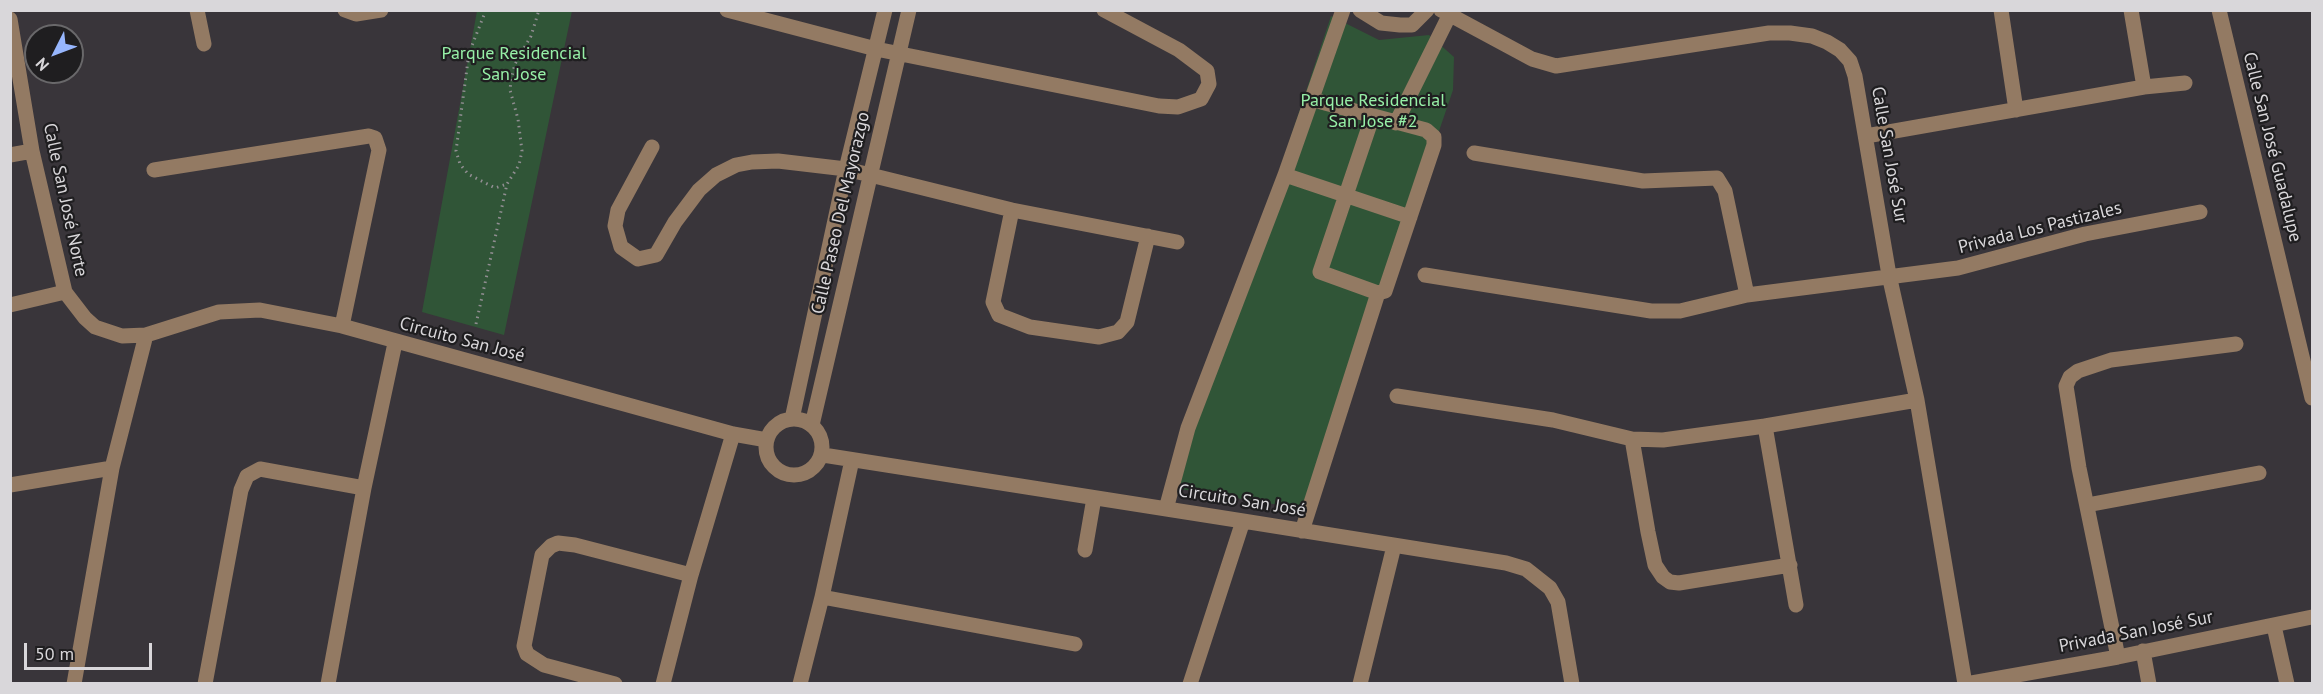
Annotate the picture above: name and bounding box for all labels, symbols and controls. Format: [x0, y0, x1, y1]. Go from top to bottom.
north arrow [24, 24, 84, 84]
park label: Parque Residencial San Jose [442, 43, 586, 86]
street label: Calle San José Guadalupe [2238, 50, 2306, 244]
text: N [31, 54, 53, 75]
street label: Calle San José Sur [1866, 85, 1912, 225]
park label: Parque Residencial San Jose #2 [1301, 90, 1445, 132]
street label: Calle Paseo Del Mayorazgo [807, 110, 875, 316]
street label: Calle San José Norte [38, 121, 92, 279]
street label: Privada Los Pastizales [1956, 197, 2124, 259]
street label: Circuito San José [397, 313, 527, 367]
street label: Circuito San José [1177, 480, 1307, 522]
street label: Privada San José Sur [2057, 606, 2215, 658]
scale bar [27, 631, 154, 669]
text: 50 m [35, 642, 74, 665]

